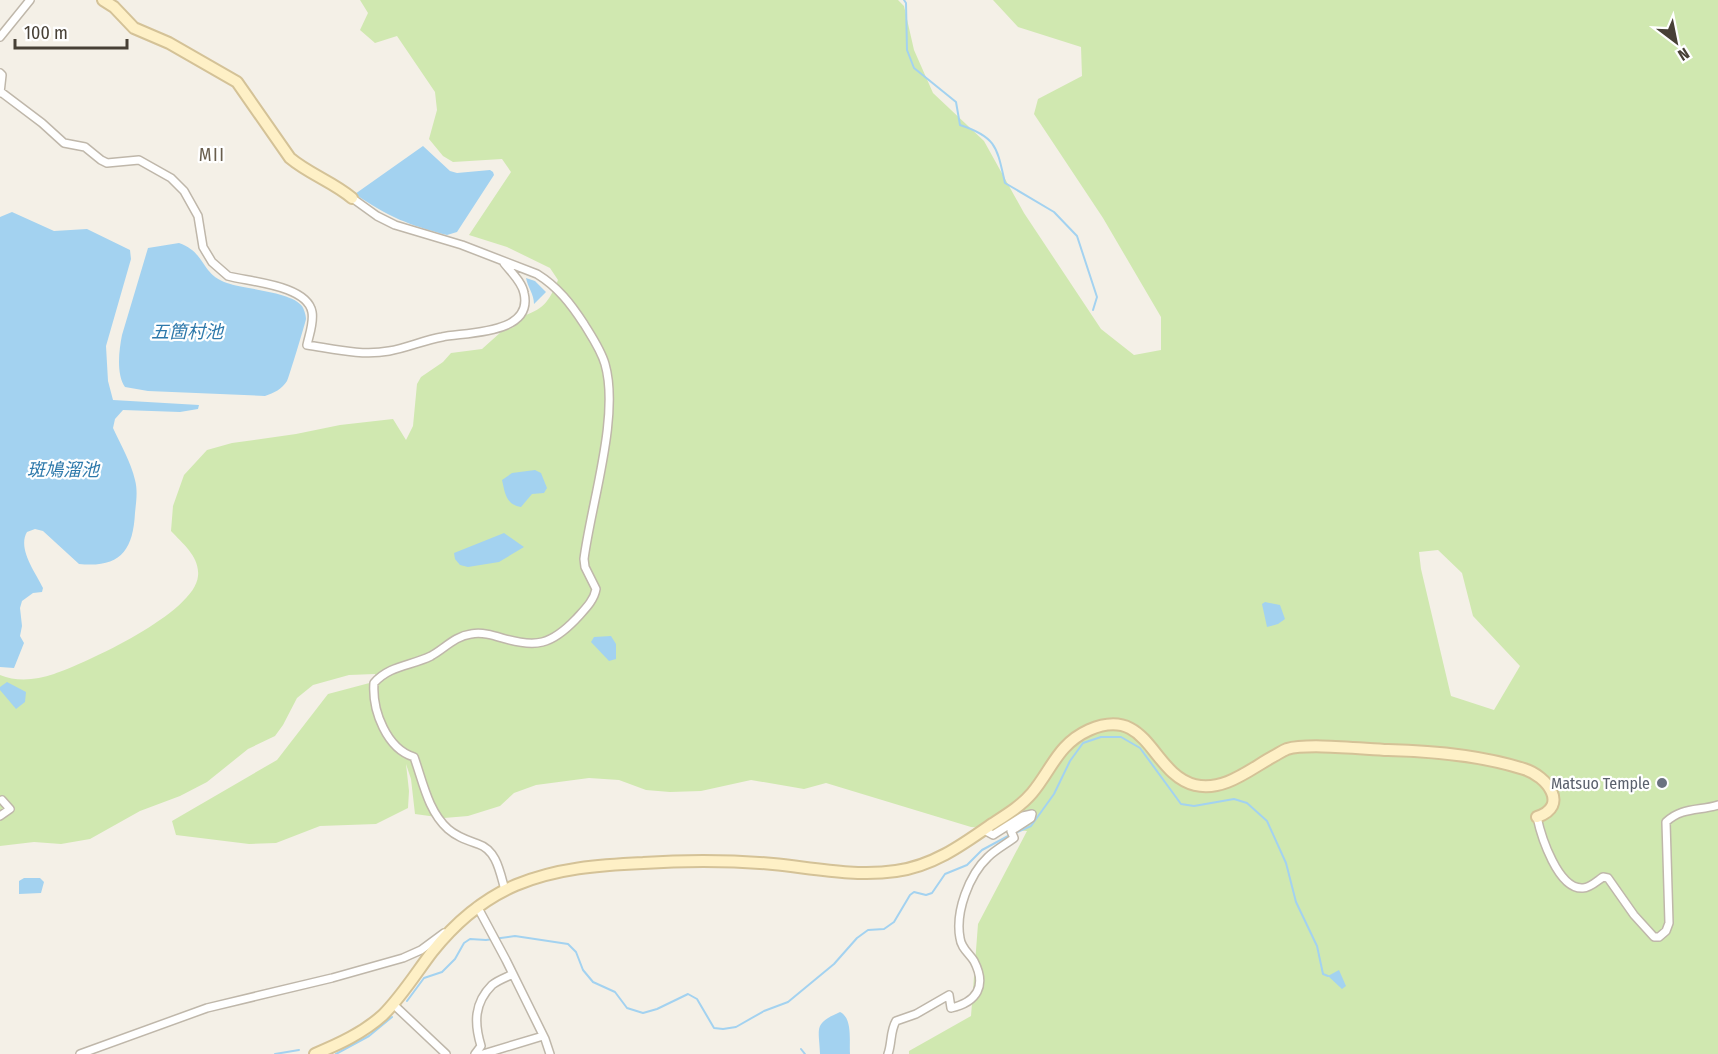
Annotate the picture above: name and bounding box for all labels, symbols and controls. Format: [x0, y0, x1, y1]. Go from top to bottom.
scale bar [15, 12, 128, 50]
north arrow [1646, 12, 1706, 72]
text: 100 m [24, 22, 68, 44]
text: N [1675, 44, 1693, 65]
district label: MII [199, 144, 225, 166]
water label: 五箇村池 [151, 321, 225, 343]
water label: 斑鳩溜池 [27, 459, 101, 481]
place label: Matsuo Temple [1551, 774, 1650, 793]
marker: Matsuo Temple [1655, 776, 1669, 790]

